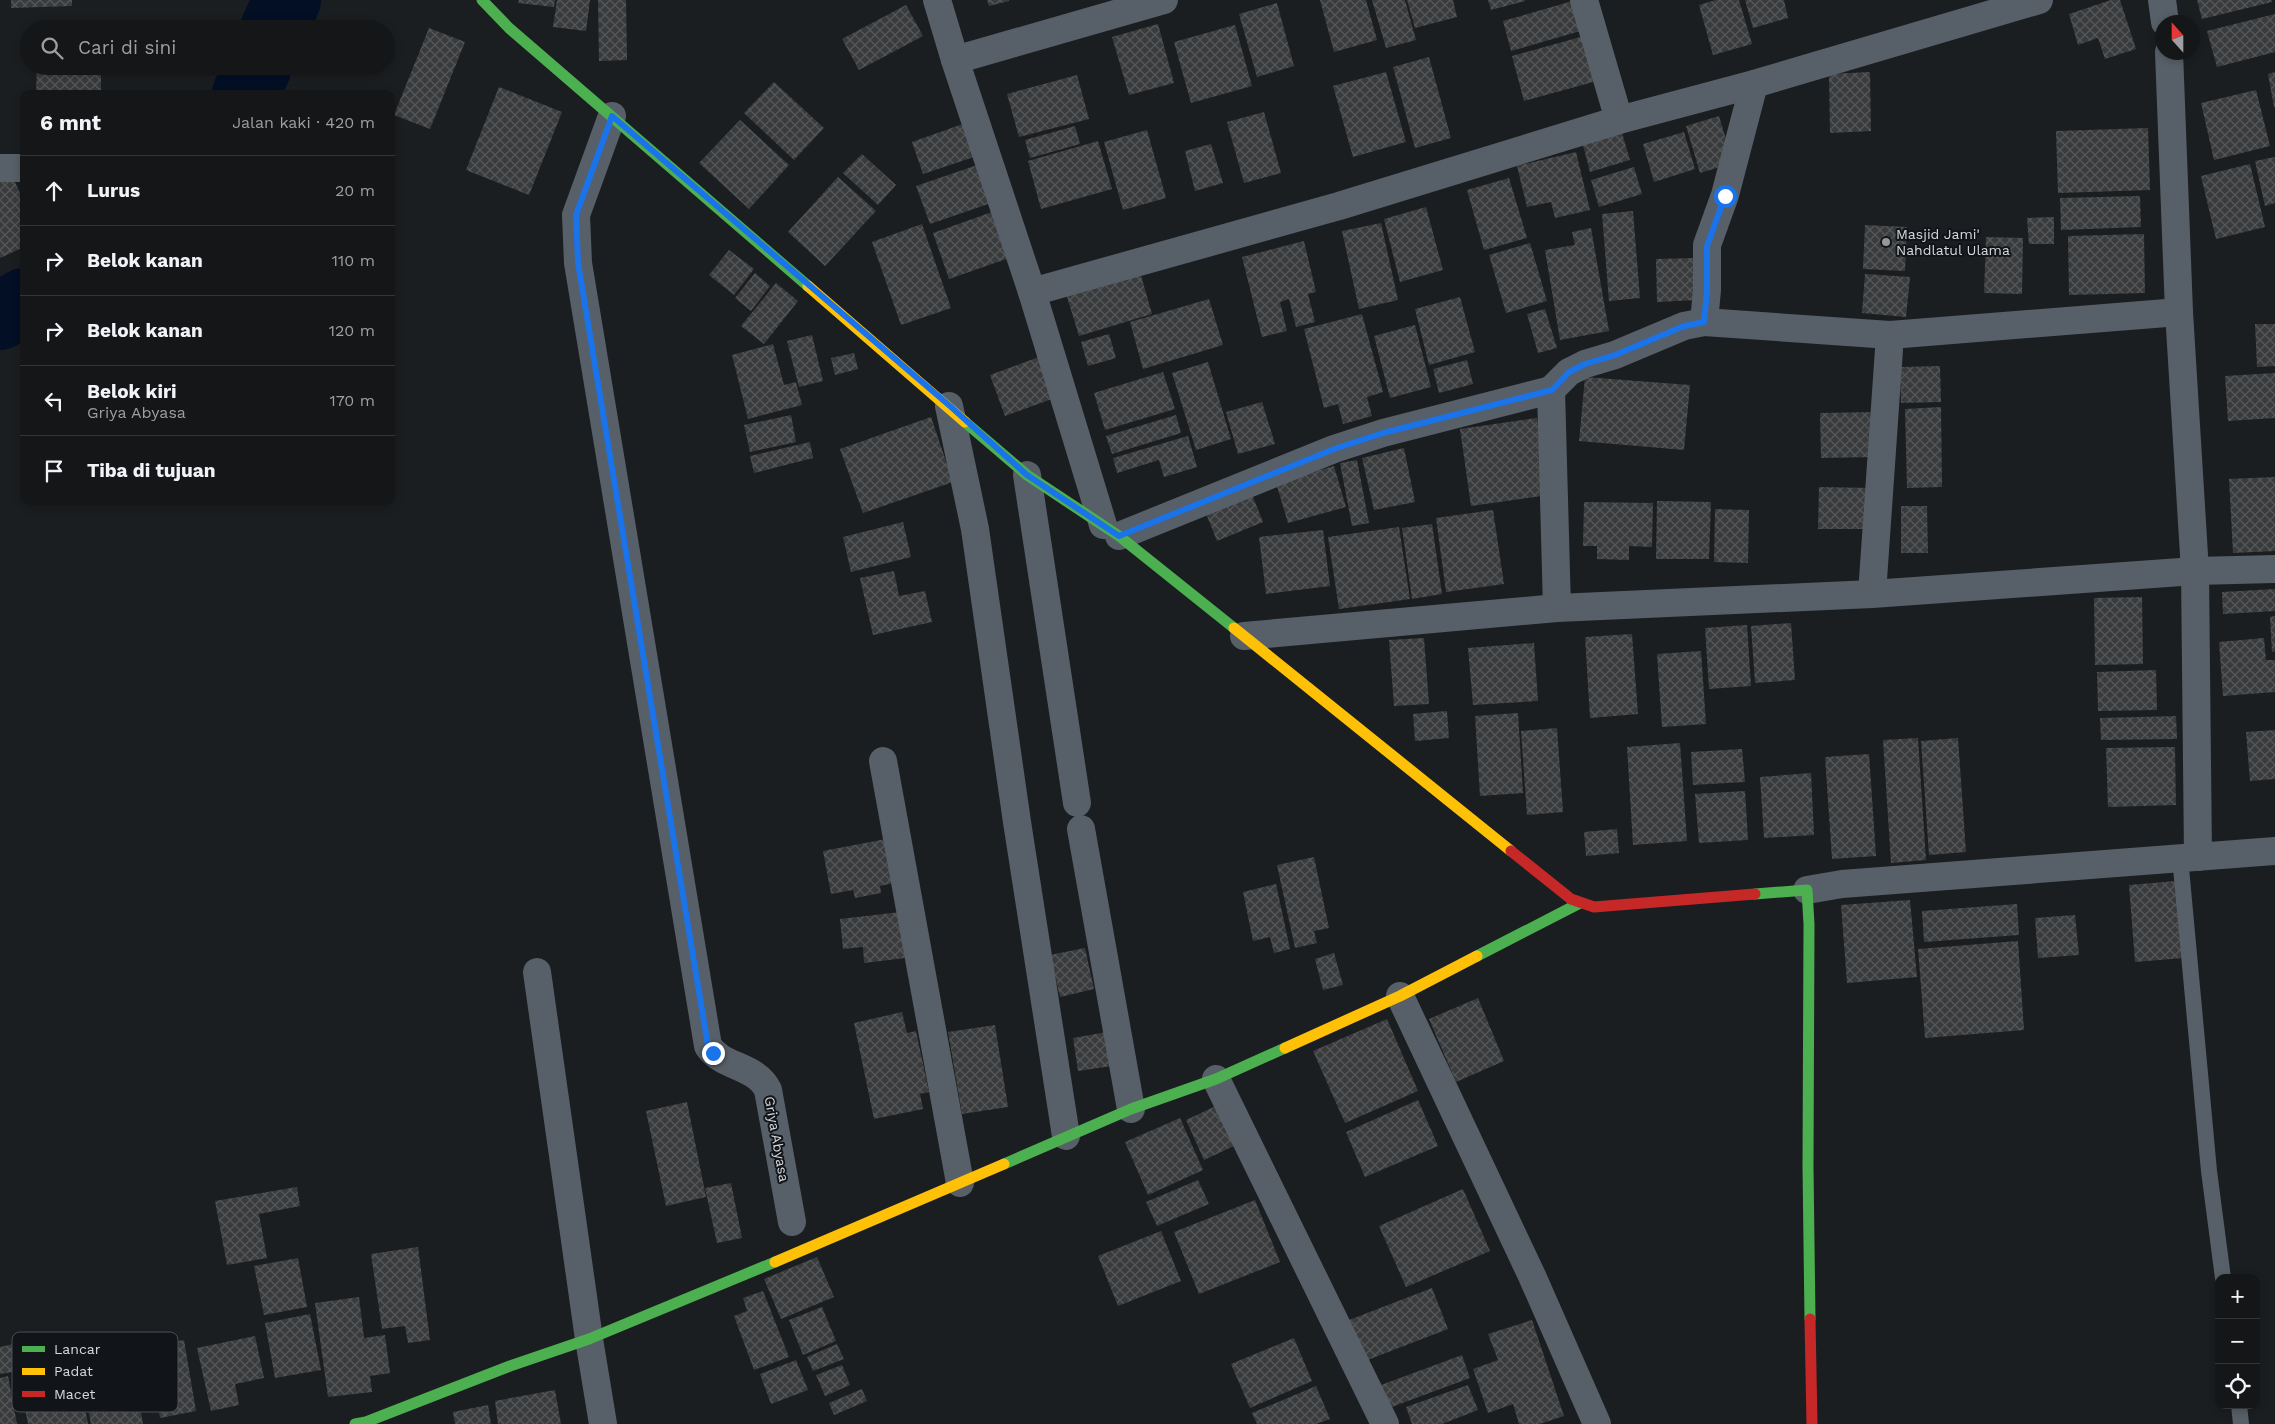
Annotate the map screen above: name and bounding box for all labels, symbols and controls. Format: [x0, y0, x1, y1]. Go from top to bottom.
north arrow [2155, 15, 2200, 60]
search box [20, 20, 395, 75]
icon: search [38, 34, 66, 62]
text: Cari di sini [78, 36, 176, 59]
text: 6 mnt [40, 110, 101, 135]
text: Jalan kaki · 420 m [232, 113, 375, 132]
icon: ahead [40, 177, 68, 205]
text: Lurus [87, 179, 140, 202]
text: 20 m [335, 181, 375, 200]
route start [1714, 185, 1737, 208]
place label: Masjid Jami' Nahdlatul Ulama [1896, 226, 2010, 258]
marker: Masjid Jami' Nahdlatul Ulama [1880, 236, 1892, 248]
icon: right [40, 247, 68, 275]
text: Belok kanan [87, 249, 203, 272]
text: 110 m [332, 251, 375, 270]
icon: right [40, 317, 68, 345]
text: Belok kanan [87, 319, 203, 342]
text: 120 m [329, 321, 375, 340]
text: Belok kiri [87, 380, 177, 403]
icon: left [40, 387, 68, 415]
text: 170 m [329, 391, 375, 410]
text: Griya Abyasa [87, 403, 186, 422]
icon: arrive [40, 457, 68, 485]
text: Tiba di tujuan [87, 459, 216, 482]
route end [702, 1042, 725, 1065]
street label: Griya Abyasa [762, 1095, 792, 1183]
map controls [2215, 1274, 2260, 1409]
button: + [2215, 1274, 2260, 1319]
button: − [2215, 1319, 2260, 1364]
legend [12, 1332, 178, 1412]
text: Lancar [54, 1341, 101, 1357]
text: Padat [54, 1363, 93, 1379]
button: locate [2215, 1364, 2260, 1409]
text: Macet [54, 1386, 96, 1402]

